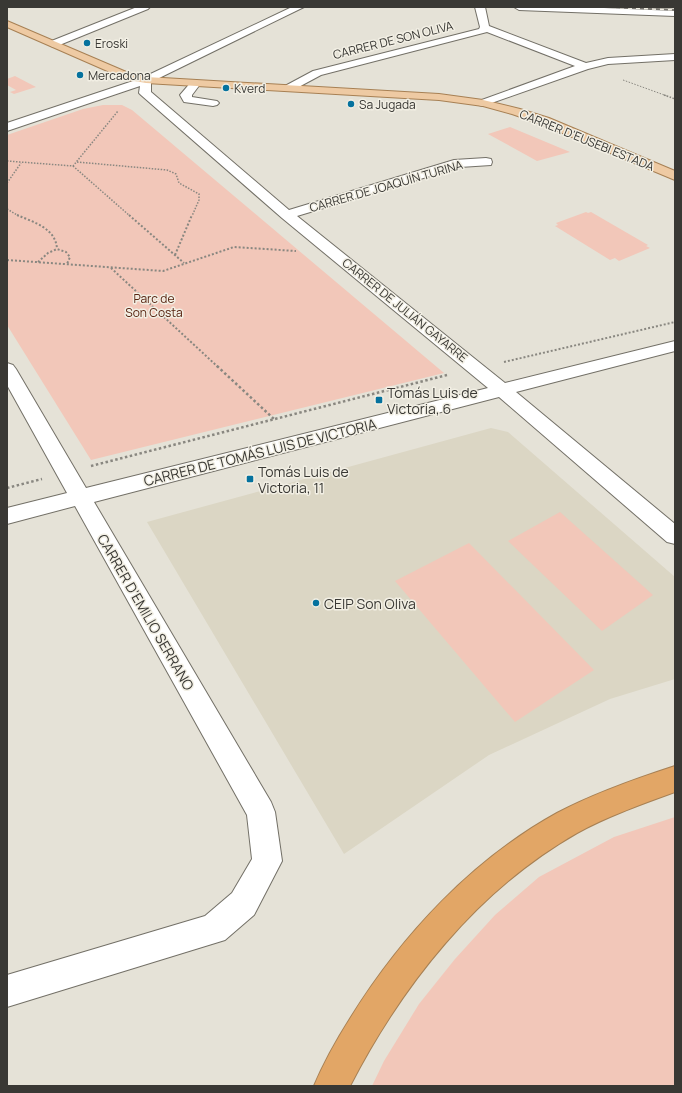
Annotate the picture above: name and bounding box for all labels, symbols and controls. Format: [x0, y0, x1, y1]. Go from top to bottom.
street label: CARRER DE SON OLIVA [331, 17, 455, 63]
place label: Eroski [95, 35, 128, 52]
marker: Eroski [82, 38, 92, 48]
place label: Mercadona [88, 67, 151, 84]
marker: Mercadona [75, 70, 85, 80]
place label: Kverd [234, 80, 265, 97]
marker: Kverd [221, 83, 231, 93]
place label: Sa Jugada [359, 96, 416, 113]
marker: Sa Jugada [346, 99, 356, 109]
street label: CARRER D'EUSEBI ESTADA [517, 105, 657, 175]
street label: CARRER DE JOAQUÍN TURINA [307, 156, 465, 216]
street label: CARRER DE JULIÁN GAYARRE [339, 254, 471, 366]
park label: Parc de Son Costa [125, 290, 183, 321]
place label: Tomás Luis de Victoria, 6 [387, 383, 478, 418]
marker: Tomás Luis de Victoria, 6 [374, 395, 384, 405]
street label: CARRER DE TOMÁS LUIS DE VICTORIA [142, 414, 379, 490]
place label: Tomás Luis de Victoria, 11 [258, 462, 349, 497]
marker: Tomás Luis de Victoria, 11 [245, 474, 255, 484]
street label: CARRER D'EMILIO SERRANO [93, 530, 199, 694]
place label: CEIP Son Oliva [324, 594, 416, 613]
marker: CEIP Son Oliva [311, 598, 321, 608]

